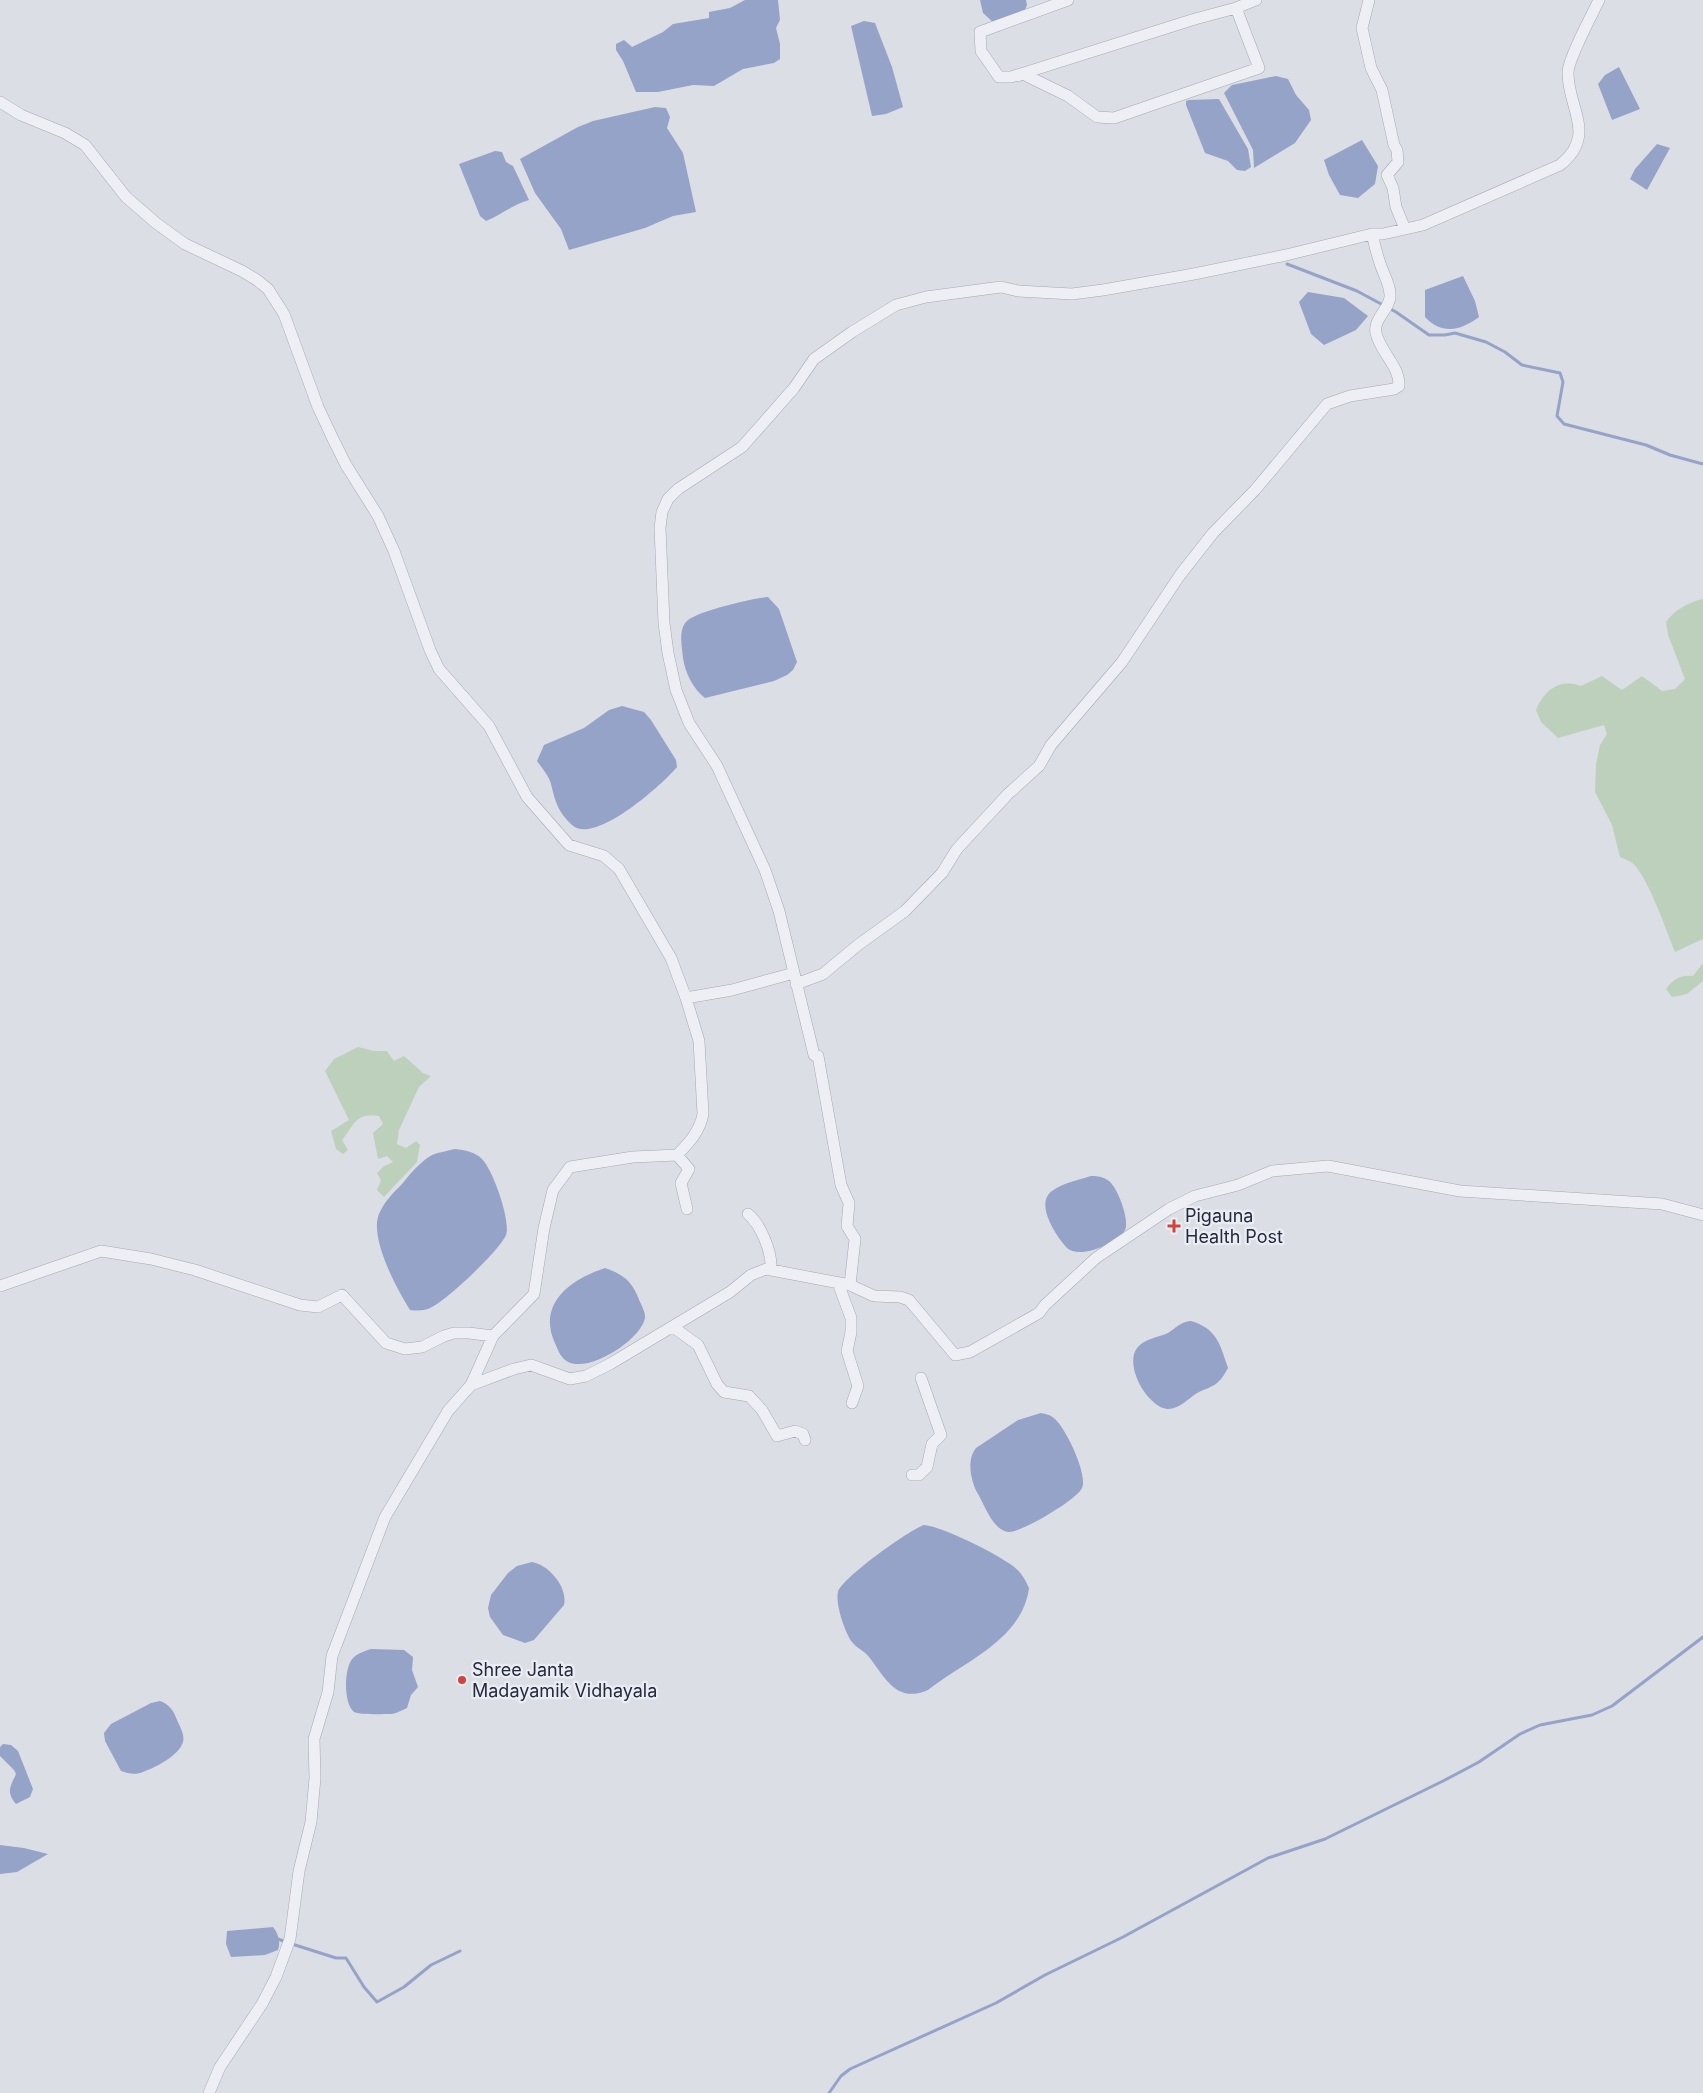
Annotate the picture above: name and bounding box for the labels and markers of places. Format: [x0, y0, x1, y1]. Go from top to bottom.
place label: Pigauna Health Post [1185, 1205, 1283, 1247]
marker: Pigauna Health Post [1167, 1219, 1181, 1233]
place label: Shree Janta Madayamik Vidhayala [472, 1659, 657, 1701]
marker: Shree Janta Madayamik Vidhayala [456, 1674, 468, 1686]

